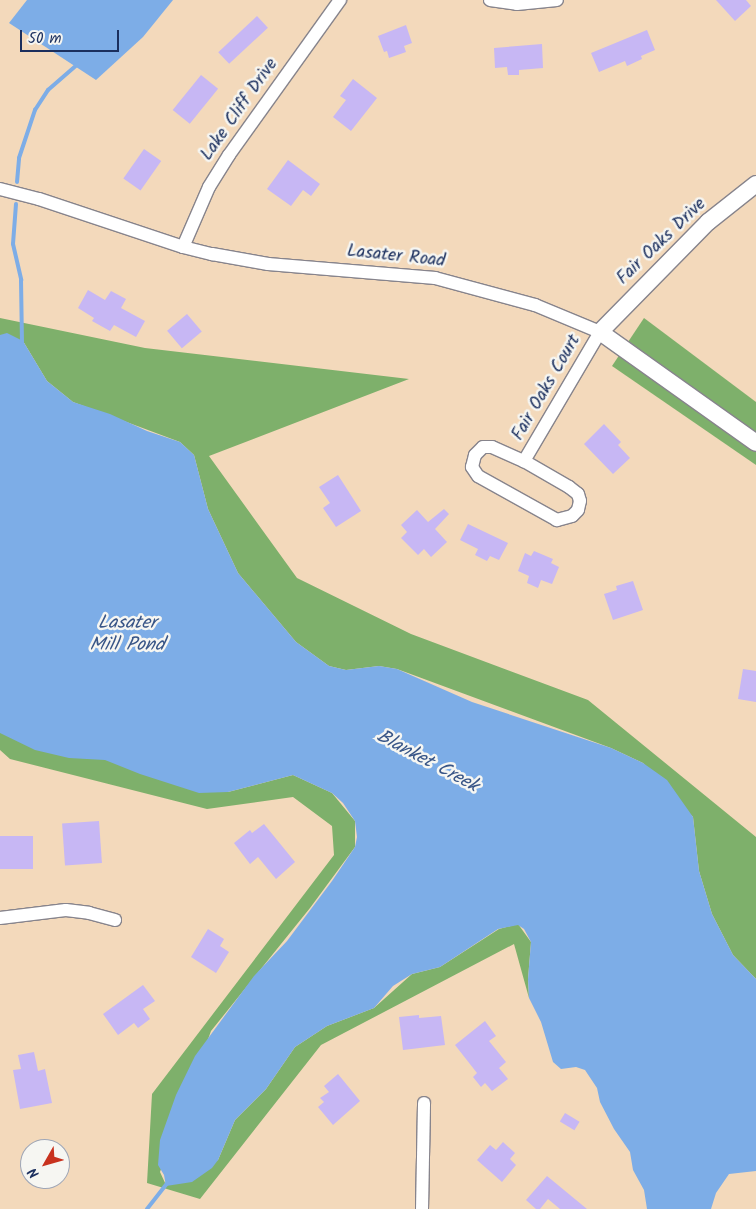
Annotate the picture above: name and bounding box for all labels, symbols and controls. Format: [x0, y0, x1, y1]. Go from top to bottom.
scale bar [22, 20, 121, 52]
text: 50 m [28, 27, 62, 51]
street label: Lake Cliff Drive [197, 55, 283, 165]
street label: Fair Oaks Drive [613, 194, 711, 290]
street label: Lasater Road [346, 241, 446, 273]
street label: Fair Oaks Court [508, 331, 586, 445]
water label: Lasater Mill Pond [90, 613, 164, 657]
water label: Blanket Creek [372, 726, 482, 798]
north arrow [20, 1139, 70, 1189]
text: N [23, 1162, 45, 1183]

